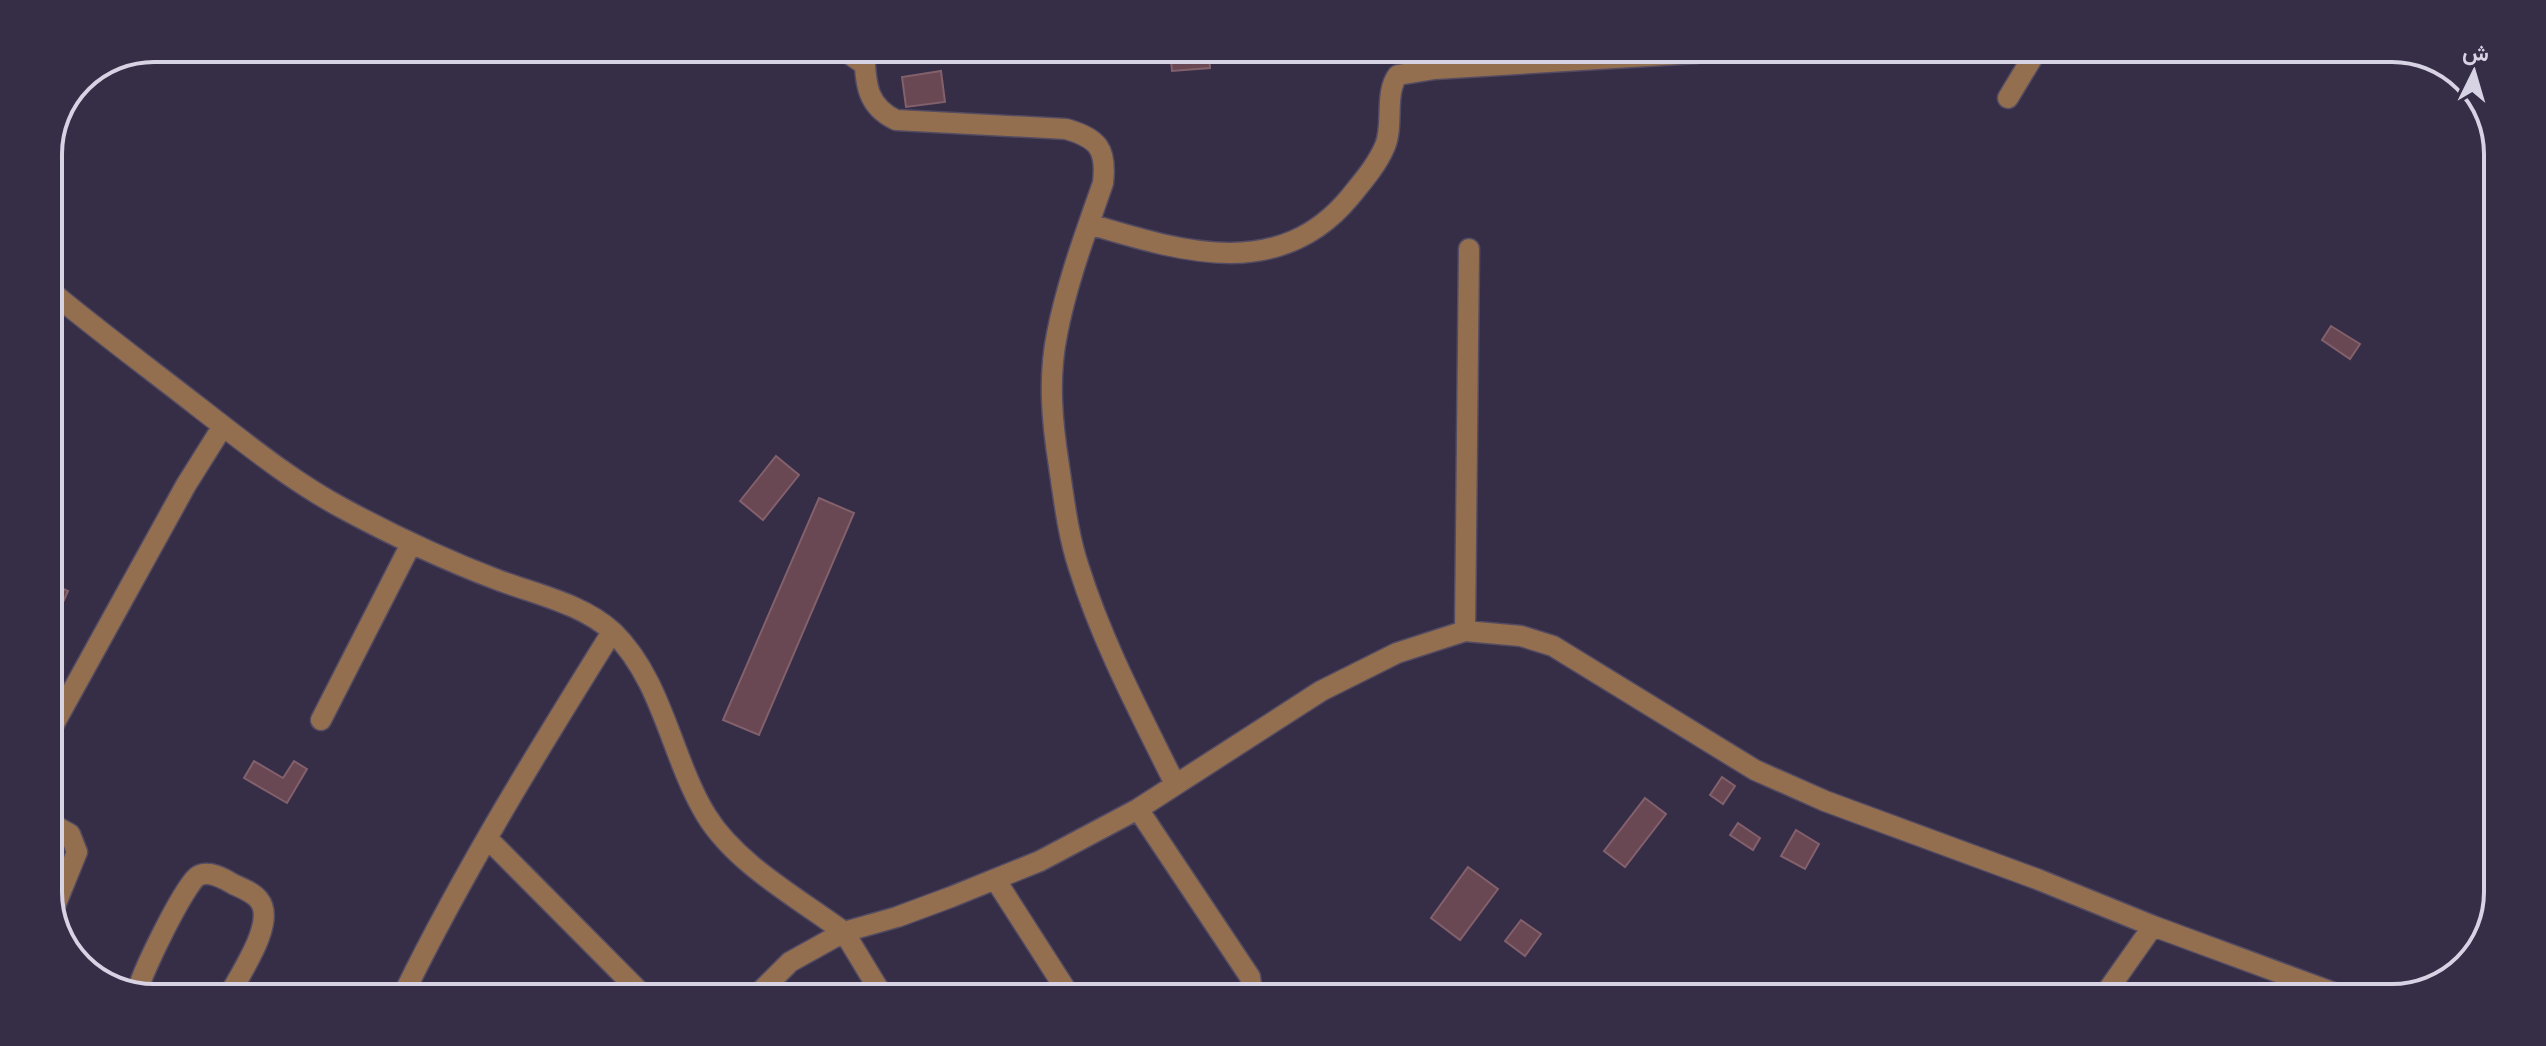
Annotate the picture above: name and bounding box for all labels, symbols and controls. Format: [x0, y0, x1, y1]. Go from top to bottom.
north arrow [2434, 32, 2514, 112]
text: ش [2461, 38, 2490, 67]

